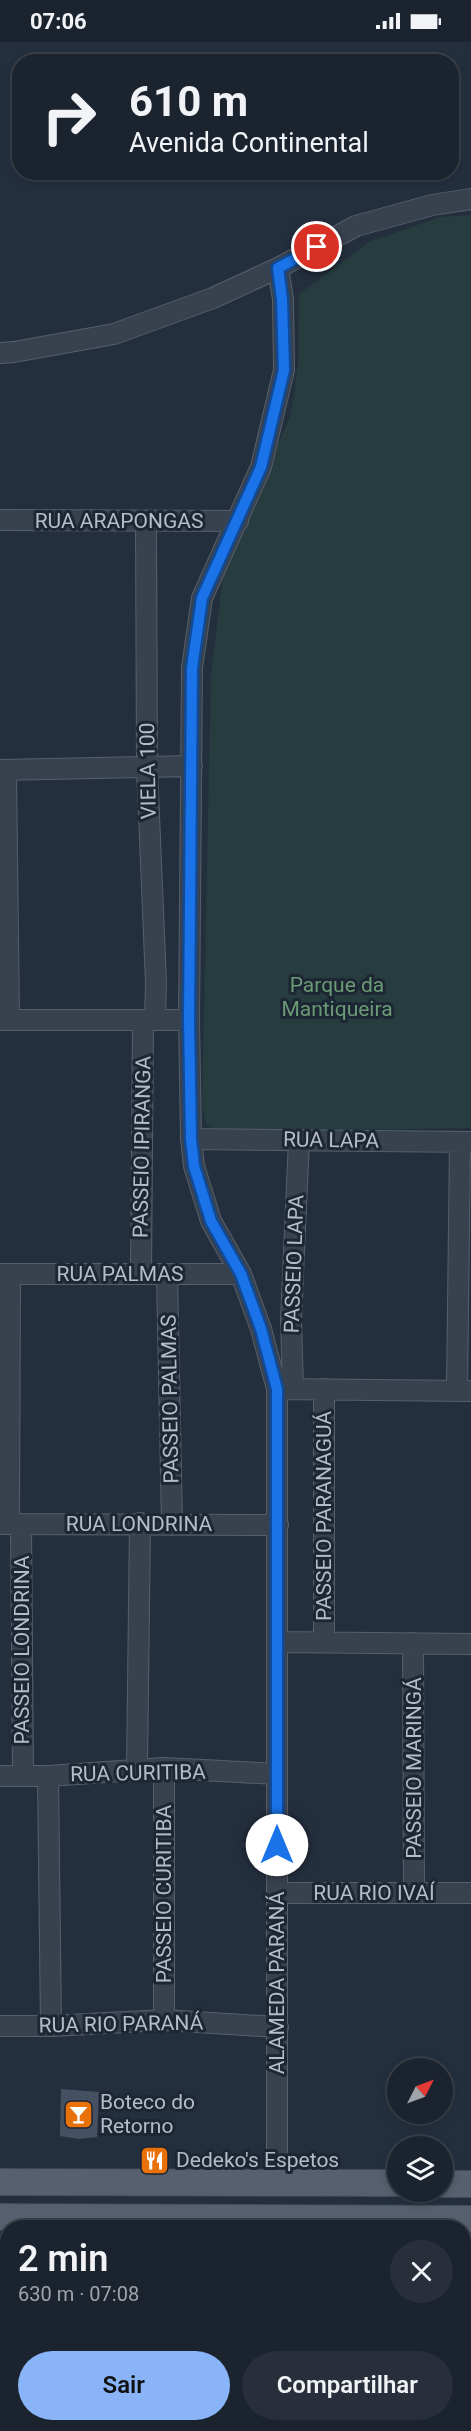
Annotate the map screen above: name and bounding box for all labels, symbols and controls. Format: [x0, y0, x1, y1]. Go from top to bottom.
text: 07:06 [30, 9, 87, 34]
text: 610 m [129, 77, 248, 126]
icon: right [30, 78, 108, 156]
text: Avenida Continental [129, 127, 369, 159]
pin [291, 221, 342, 272]
icon: arrive [300, 230, 333, 263]
street label: RUA ARAPONGAS [35, 509, 203, 533]
street label: VIELA 100 [135, 722, 161, 820]
park label: Parque da Mantiqueira [281, 973, 393, 1021]
street label: PASSEIO IPIRANGA [128, 1055, 156, 1238]
street label: RUA LAPA [283, 1127, 379, 1153]
street label: PASSEIO LAPA [280, 1194, 308, 1334]
street label: RUA PALMAS [57, 1262, 183, 1286]
street label: PASSEIO PALMAS [157, 1314, 183, 1484]
street label: PASSEIO PARANAGUÁ [312, 1411, 336, 1621]
street label: RUA LONDRINA [66, 1512, 213, 1536]
street label: PASSEIO LONDRINA [10, 1555, 34, 1745]
street label: PASSEIO MARINGÁ [402, 1677, 426, 1859]
street label: RUA CURITIBA [70, 1760, 206, 1786]
street label: PASSEIO CURITIBA [152, 1804, 176, 1983]
position arrow [245, 1813, 309, 1877]
street label: RUA RIO IVAÍ [313, 1881, 436, 1905]
street label: ALAMEDA PARANÁ [265, 1891, 289, 2074]
street label: RUA RIO PARANÁ [39, 2011, 204, 2037]
north arrow [387, 2058, 453, 2124]
map controls [387, 2058, 453, 2202]
place label: Boteco do Retorno [100, 2090, 195, 2138]
bar icon: Boteco do Retorno [63, 2098, 95, 2130]
button: layers [387, 2136, 453, 2202]
restaurant icon: Dedeko's Espetos [139, 2144, 171, 2176]
place label: Dedeko's Espetos [176, 2148, 339, 2172]
text: 2 min [18, 2238, 108, 2280]
button: close [390, 2240, 453, 2303]
text: 630 m · 07:08 [18, 2282, 139, 2306]
button: Sair [18, 2351, 230, 2420]
button: Compartilhar [242, 2351, 453, 2420]

